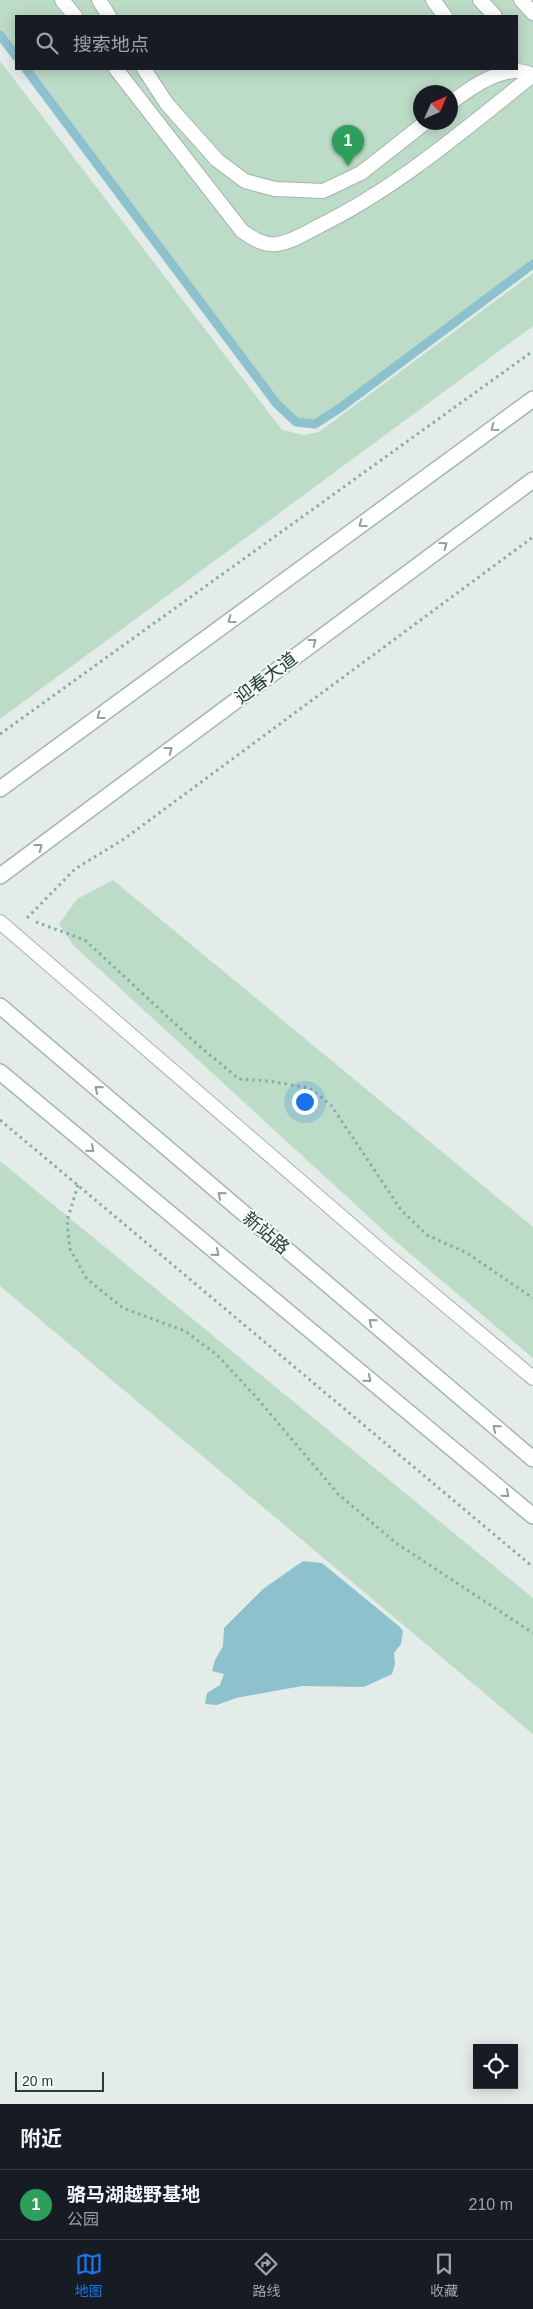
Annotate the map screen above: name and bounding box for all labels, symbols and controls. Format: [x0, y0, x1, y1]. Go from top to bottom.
search box [15, 15, 518, 70]
icon: search [33, 29, 61, 57]
text: 搜索地点 [73, 34, 149, 55]
north arrow [413, 85, 458, 130]
pin: 1 [332, 125, 364, 166]
one-way arrow [490, 422, 500, 431]
one-way arrow [359, 518, 368, 527]
one-way arrow [438, 542, 448, 551]
one-way arrow [227, 614, 237, 623]
one-way arrow [307, 639, 317, 648]
street label: 迎春大道 [231, 648, 301, 708]
one-way arrow [96, 710, 106, 719]
one-way arrow [163, 747, 173, 756]
one-way arrow [33, 844, 43, 853]
one-way arrow [94, 1086, 103, 1095]
your location [292, 1089, 318, 1115]
one-way arrow [85, 1143, 94, 1151]
one-way arrow [218, 1191, 227, 1200]
street label: 新站路 [239, 1208, 293, 1258]
one-way arrow [210, 1247, 219, 1256]
one-way arrow [369, 1320, 378, 1328]
one-way arrow [362, 1373, 371, 1382]
one-way arrow [493, 1425, 502, 1433]
one-way arrow [500, 1488, 509, 1496]
map controls [473, 2044, 518, 2089]
button: locate [473, 2044, 518, 2089]
scale bar [15, 2069, 104, 2092]
text: 20 m [22, 2073, 53, 2089]
text: 附近 [20, 2127, 62, 2150]
text: 骆马湖越野基地 [67, 2184, 200, 2205]
text: 1 [32, 2196, 40, 2213]
text: 210 m [469, 2196, 513, 2213]
text: 公园 [67, 2211, 99, 2228]
tab: 地图 [75, 2250, 103, 2300]
tab: 路线 [252, 2250, 280, 2300]
tab: 收藏 [430, 2250, 458, 2300]

